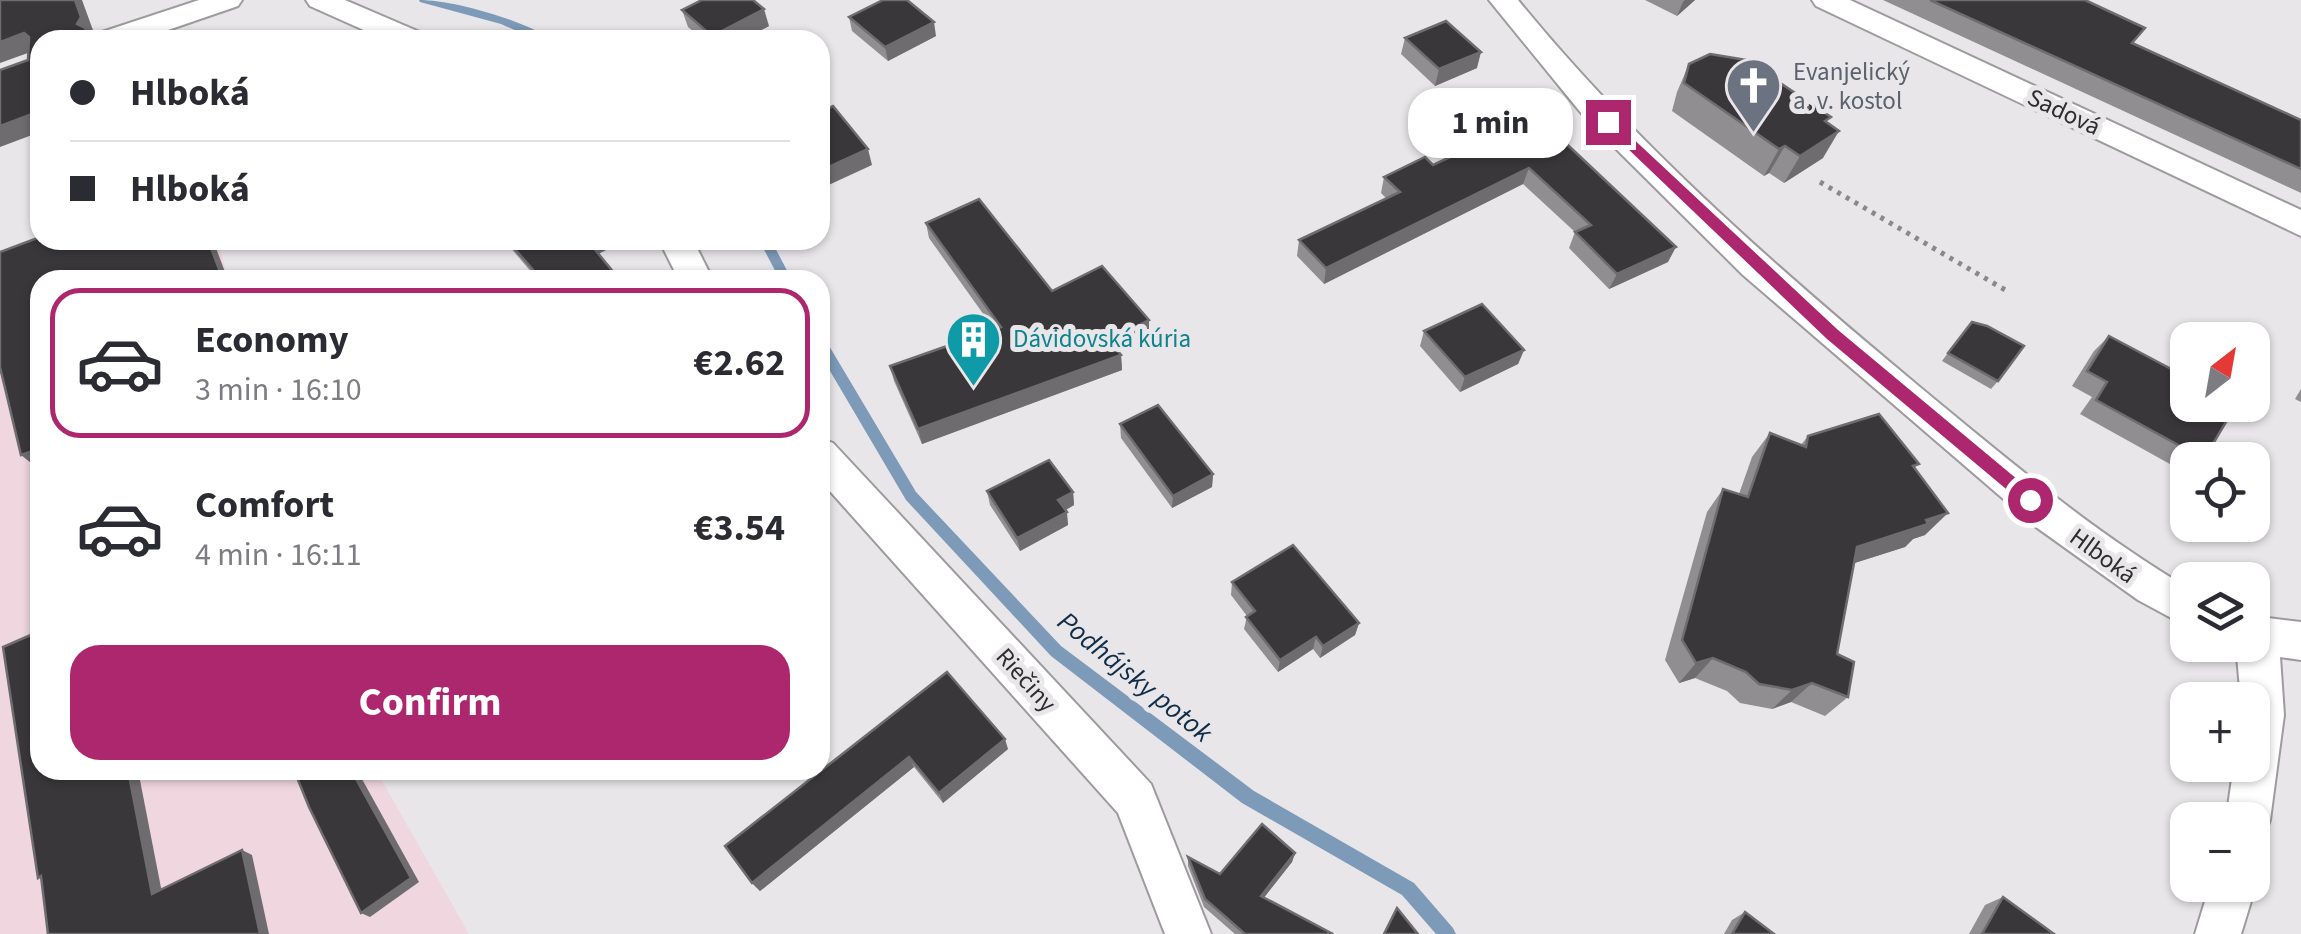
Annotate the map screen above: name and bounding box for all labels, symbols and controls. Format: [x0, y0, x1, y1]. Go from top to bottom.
place label: Evanjelický a. v. kostol [1793, 54, 1910, 119]
church icon: Evanjelický a. v. kostol [1724, 56, 1784, 135]
text: Hlboká [130, 66, 250, 120]
street label: Sadová [2021, 79, 2107, 145]
callout: 1 min [1408, 87, 1573, 157]
text: 1 min [1452, 100, 1529, 146]
route end [1586, 100, 1631, 145]
text: Hlboká [130, 162, 250, 216]
building icon: Dávidovská kúria [944, 309, 1004, 388]
text: Economy [195, 313, 348, 367]
icon: car [75, 318, 165, 408]
place label: Dávidovská kúria [1013, 321, 1191, 357]
north arrow [2170, 322, 2270, 422]
map controls [2170, 322, 2270, 902]
text: €2.62 [693, 336, 785, 390]
text: 3 min · 16:10 [195, 367, 362, 413]
button: locate [2170, 442, 2270, 542]
text: Comfort [195, 478, 334, 532]
route start [2008, 478, 2053, 523]
icon: car [75, 483, 165, 573]
text: €3.54 [693, 501, 785, 555]
street label: Hlboká [2062, 519, 2144, 593]
text: 4 min · 16:11 [195, 532, 362, 578]
button: layers [2170, 562, 2270, 662]
water label: Podhájsky potok [1049, 602, 1222, 753]
street label: Riečiny [987, 640, 1065, 720]
button: Confirm [70, 645, 790, 760]
button: + [2170, 682, 2270, 782]
button: − [2170, 802, 2270, 902]

